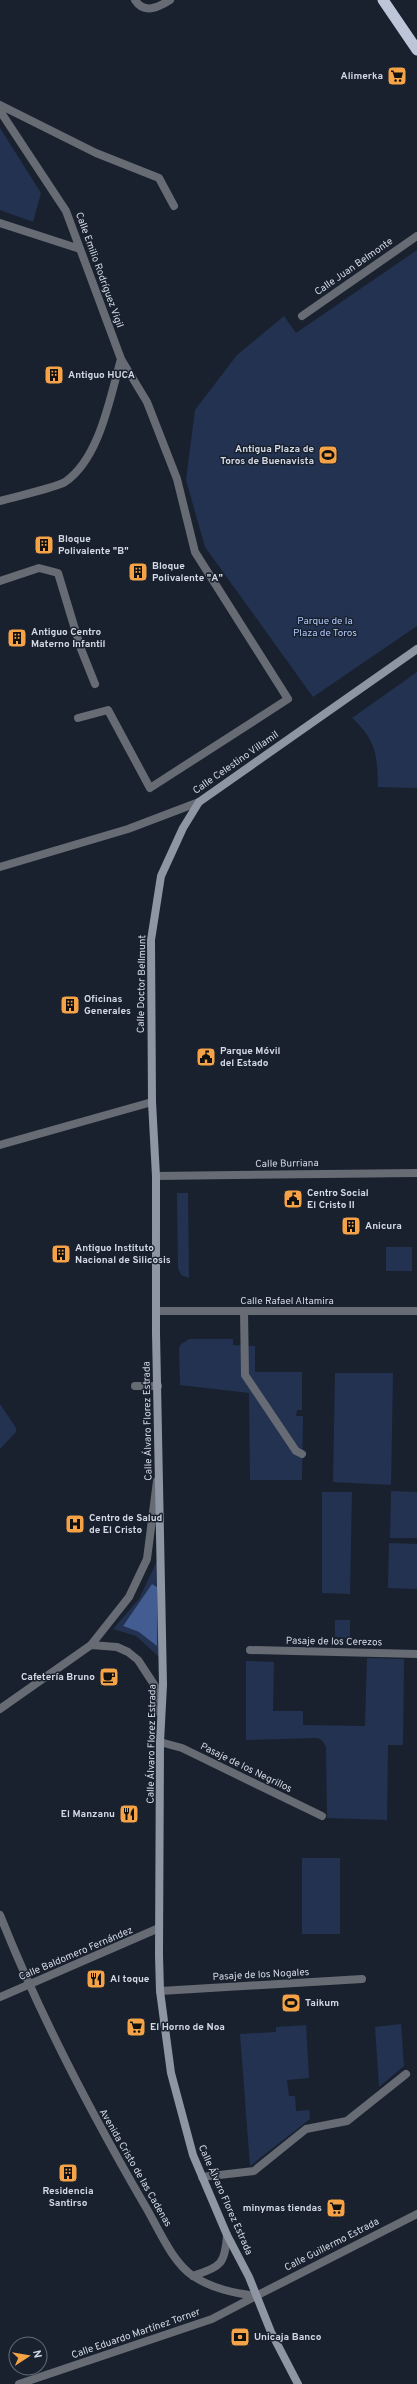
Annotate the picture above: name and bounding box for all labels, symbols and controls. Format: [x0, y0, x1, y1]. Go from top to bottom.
supermarket icon: Alimerka [386, 65, 408, 87]
place label: Alimerka [341, 70, 383, 83]
street label: Calle Emilio Rodríguez Vigil [72, 210, 126, 330]
street label: Calle Juan Belmonte [312, 235, 396, 299]
building icon: Antiguo HUCA [43, 364, 65, 386]
place label: Antiguo HUCA [68, 369, 135, 382]
place label: Antigua Plaza de Toros de Buenavista [220, 443, 314, 468]
sports icon: Antigua Plaza de Toros de Buenavista [317, 444, 339, 466]
place label: Bloque Polivalente "B" [58, 533, 129, 558]
building icon: Bloque Polivalente "B" [33, 534, 55, 556]
place label: Bloque Polivalente "A" [152, 560, 223, 585]
building icon: Bloque Polivalente "A" [127, 561, 149, 583]
park label: Parque de la Plaza de Toros [293, 615, 357, 640]
place label: Antiguo Centro Materno Infantil [31, 626, 106, 651]
building icon: Antiguo Centro Materno Infantil [6, 627, 28, 649]
street label: Calle Celestino Villamil [191, 728, 281, 798]
street label: Calle Doctor Bellmunt [135, 935, 149, 1033]
place label: Oficinas Generales [84, 993, 131, 1018]
building icon: Oficinas Generales [59, 994, 81, 1016]
place label: Parque Móvil del Estado [220, 1045, 281, 1070]
public building icon: Parque Móvil del Estado [195, 1046, 217, 1068]
street label: Calle Burriana [255, 1157, 319, 1171]
place label: Centro Social El Cristo II [307, 1187, 369, 1212]
public building icon: Centro Social El Cristo II [282, 1188, 304, 1210]
building icon: Anicura [340, 1215, 362, 1237]
place label: Anicura [365, 1220, 402, 1233]
place label: Antiguo Instituto Nacional de Silicosis [75, 1242, 171, 1267]
building icon: Antiguo Instituto Nacional de Silicosis [50, 1243, 72, 1265]
street label: Calle Rafael Altamira [240, 1295, 334, 1308]
street label: Calle Álvaro Florez Estrada [140, 1361, 156, 1481]
place label: Centro de Salud de El Cristo [89, 1512, 162, 1537]
hospital icon: Centro de Salud de El Cristo [64, 1513, 86, 1535]
street label: Pasaje de los Cerezos [286, 1635, 383, 1649]
cafe icon: Cafetería Bruno [98, 1666, 120, 1688]
place label: Cafetería Bruno [21, 1671, 95, 1684]
street label: Calle Álvaro Florez Estrada [144, 1684, 160, 1804]
street label: Pasaje de los Negrillos [198, 1740, 294, 1796]
restaurant icon: El Manzanu [118, 1803, 140, 1825]
place label: El Manzanu [61, 1808, 115, 1821]
street label: Calle Baldomero Fernández [17, 1924, 135, 1984]
street label: Pasaje de los Nogales [212, 1966, 310, 1984]
restaurant icon: Al toque [85, 1968, 107, 1990]
place label: Al toque [110, 1973, 150, 1986]
sports icon: Taikum [280, 1992, 302, 2014]
place label: Taikum [305, 1997, 339, 2010]
supermarket icon: El Horno de Noa [125, 2016, 147, 2038]
place label: El Horno de Noa [150, 2021, 225, 2034]
street label: Avenida Cristo de las Cadenas [96, 2107, 174, 2230]
street label: Calle Álvaro Florez Estrada [195, 2143, 255, 2257]
building icon: Residencia Santirso [57, 2162, 79, 2184]
place label: Residencia Santirso [43, 2185, 93, 2210]
supermarket icon: minymas tiendas [325, 2197, 347, 2219]
place label: minymas tiendas [243, 2202, 322, 2215]
street label: Calle Guillermo Estrada [282, 2215, 382, 2275]
street label: Calle Eduardo Martínez Torner [70, 2306, 202, 2362]
bank icon: Unicaja Banco [229, 2326, 251, 2348]
place label: Unicaja Banco [254, 2331, 322, 2344]
north arrow [8, 2336, 48, 2376]
text: N [29, 2349, 44, 2359]

